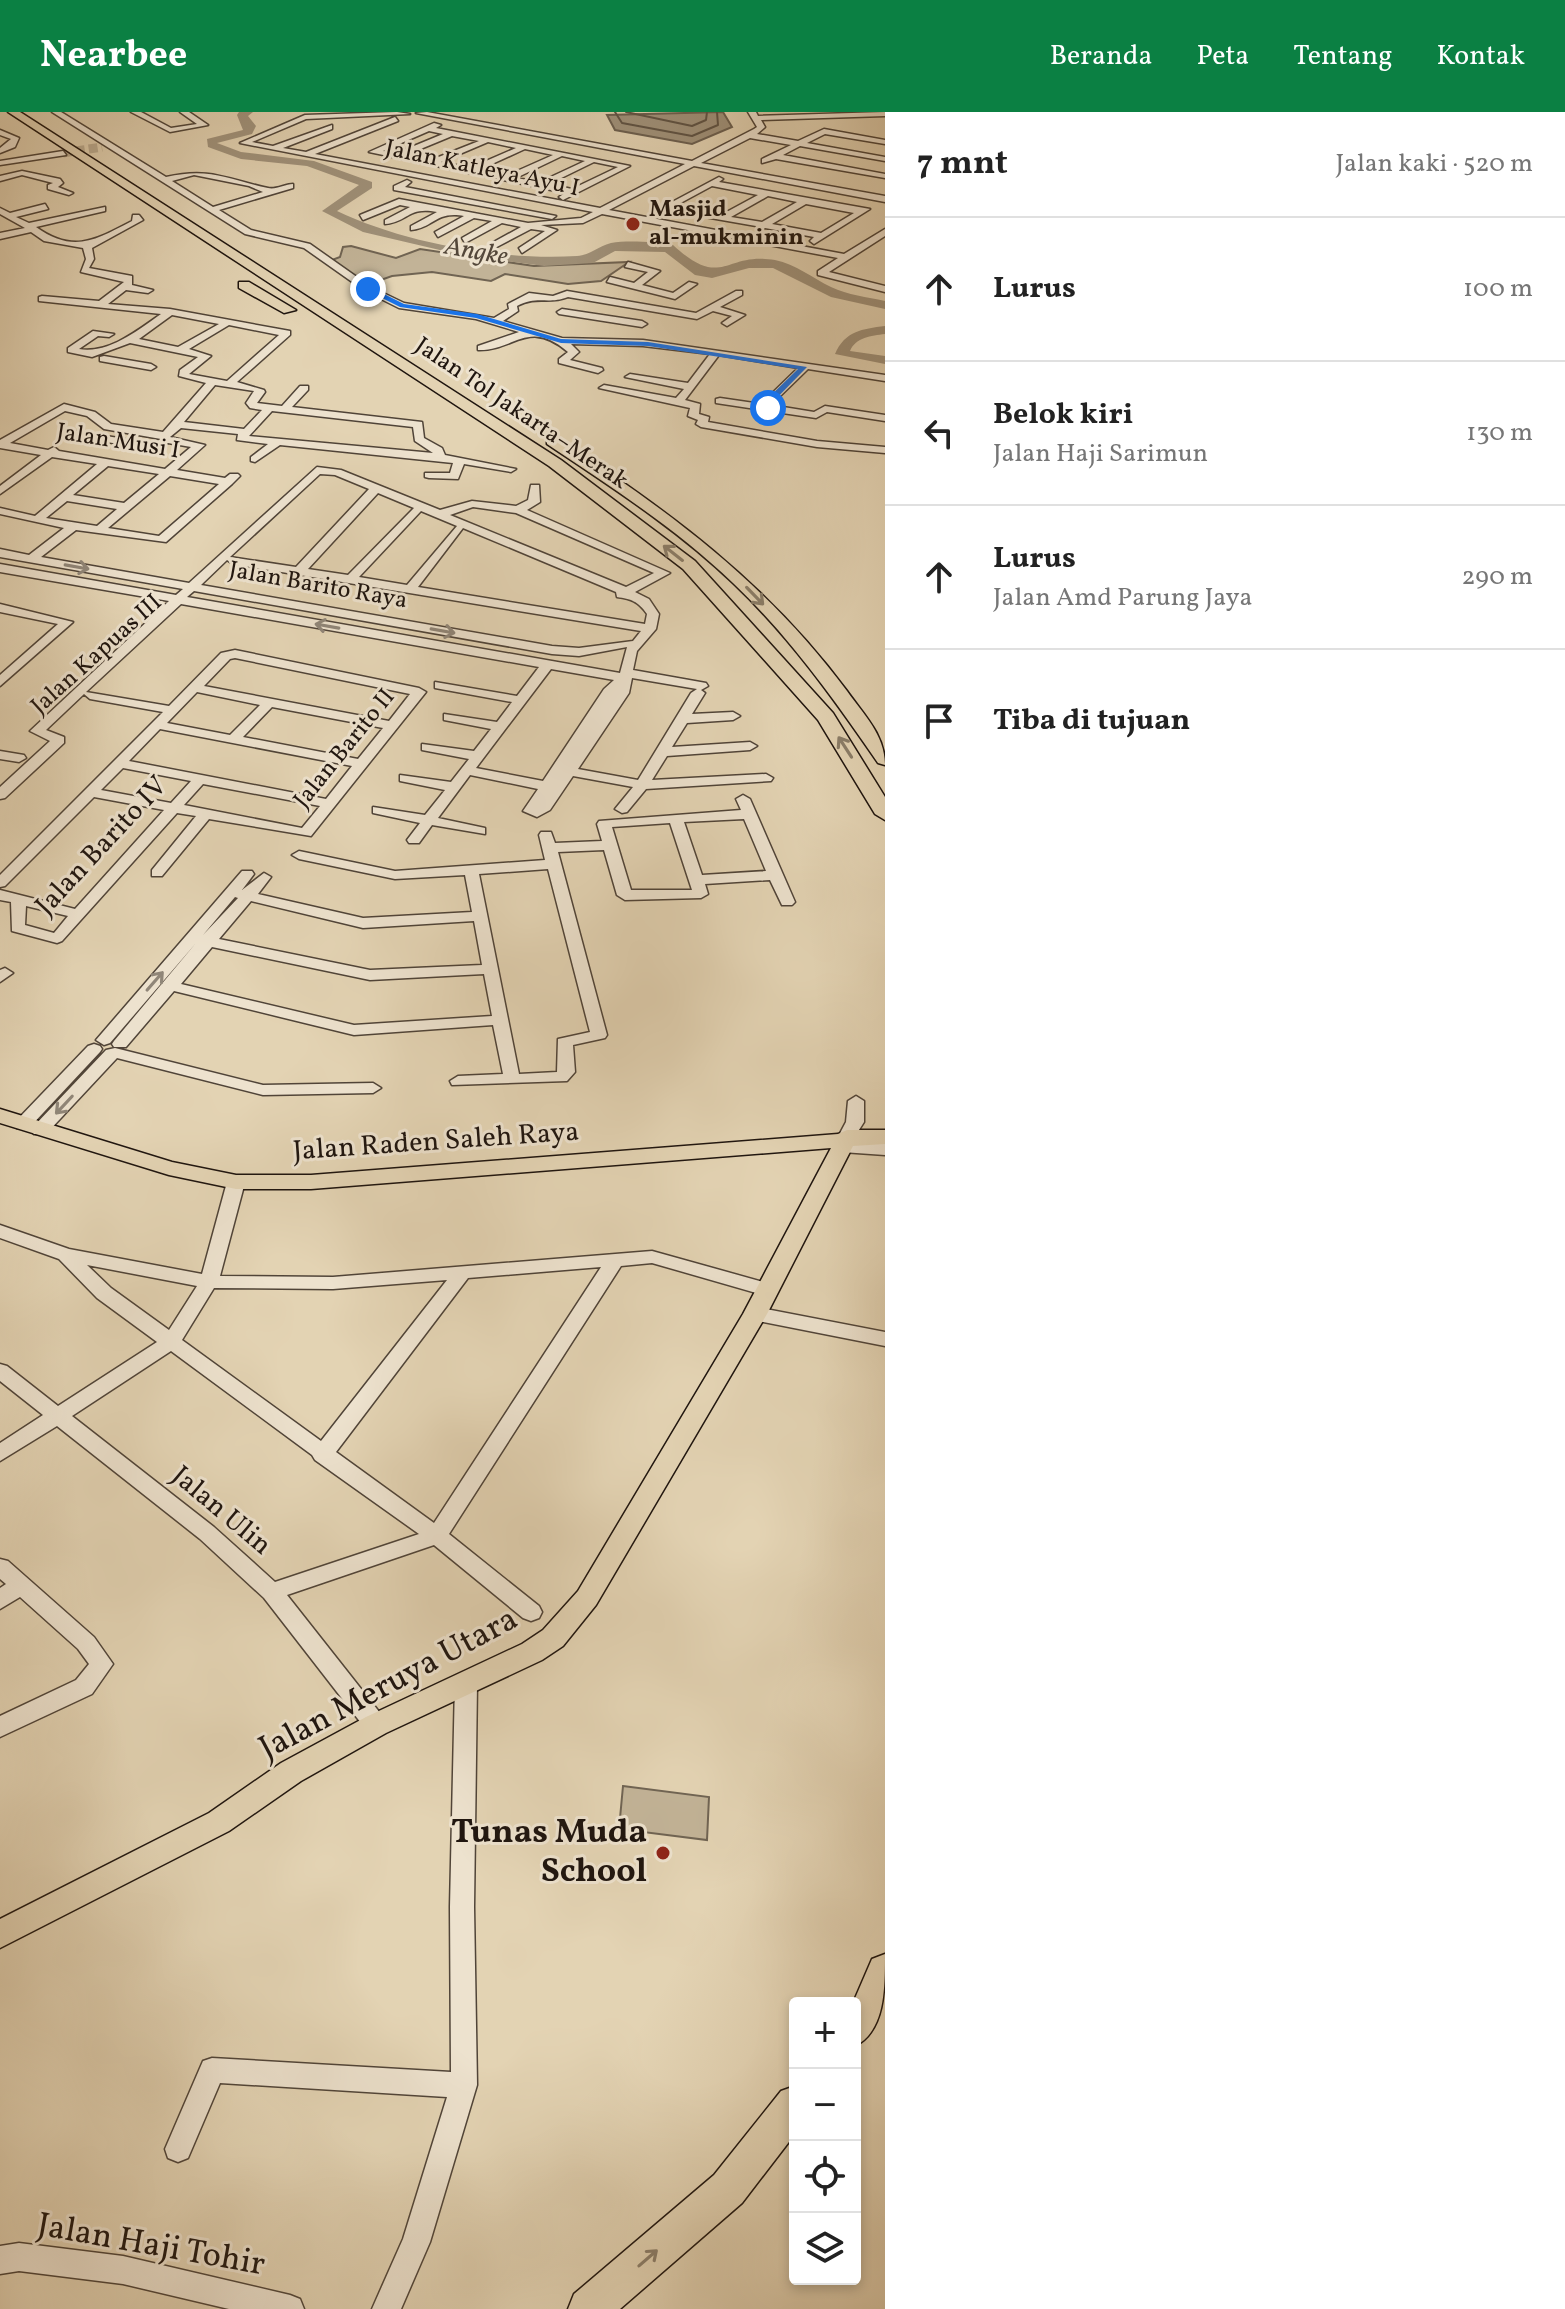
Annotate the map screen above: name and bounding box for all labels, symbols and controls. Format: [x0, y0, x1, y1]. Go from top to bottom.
text: Nearbee [40, 30, 187, 83]
text: Beranda [1050, 37, 1153, 76]
text: Peta [1197, 37, 1249, 76]
text: Tentang [1293, 37, 1392, 76]
text: Kontak [1436, 37, 1525, 76]
street label: Jalan Katleya Ayu I [382, 132, 582, 206]
text: 7 mnt [917, 141, 1008, 188]
text: Jalan kaki · 520 m [1335, 146, 1533, 182]
place label: Masjid al-mukminin [649, 193, 804, 255]
marker: Masjid al-mukminin [624, 215, 642, 233]
water label: Angke [441, 229, 511, 275]
icon: ahead [917, 267, 961, 311]
text: Lurus [993, 268, 1076, 310]
route end [350, 271, 386, 307]
text: 100 m [1463, 271, 1533, 307]
street label: Jalan Tol Jakarta–Merak [407, 330, 635, 498]
route start [750, 390, 786, 426]
text: Belok kiri [993, 394, 1133, 436]
icon: left [917, 411, 961, 455]
street label: Jalan Musi I [54, 415, 182, 469]
text: 130 m [1466, 415, 1533, 451]
text: Jalan Haji Sarimun [993, 436, 1208, 472]
text: Lurus [993, 538, 1076, 580]
one-way arrow [663, 545, 685, 562]
street label: Jalan Barito Raya [226, 554, 410, 618]
icon: ahead [917, 555, 961, 599]
text: 290 m [1461, 559, 1533, 595]
one-way arrow [64, 560, 89, 575]
text: Jalan Amd Parung Jaya [993, 580, 1252, 616]
one-way arrow [746, 586, 765, 606]
street label: Jalan Kapuas III [24, 587, 170, 723]
one-way arrow [314, 617, 340, 632]
one-way arrow [430, 624, 456, 639]
street label: Jalan Barito II [286, 682, 404, 816]
icon: arrive [917, 699, 961, 743]
text: Tiba di tujuan [993, 700, 1190, 742]
one-way arrow [837, 736, 853, 759]
street label: Jalan Barito IV [27, 767, 177, 925]
one-way arrow [146, 972, 164, 992]
one-way arrow [54, 1095, 73, 1115]
street label: Jalan Raden Saleh Raya [292, 1113, 580, 1171]
street label: Jalan Ulin [162, 1457, 280, 1565]
street label: Jalan Meruya Utara [251, 1597, 527, 1773]
place label: Tunas Muda School [451, 1810, 647, 1896]
marker: Tunas Muda School [654, 1844, 672, 1862]
map controls [789, 1997, 861, 2285]
button: + [789, 1997, 861, 2069]
button: − [789, 2069, 861, 2141]
button: locate [789, 2141, 861, 2213]
street label: Jalan Haji Tohir [33, 2203, 269, 2289]
button: layers [789, 2213, 861, 2285]
one-way arrow [637, 2249, 657, 2267]

